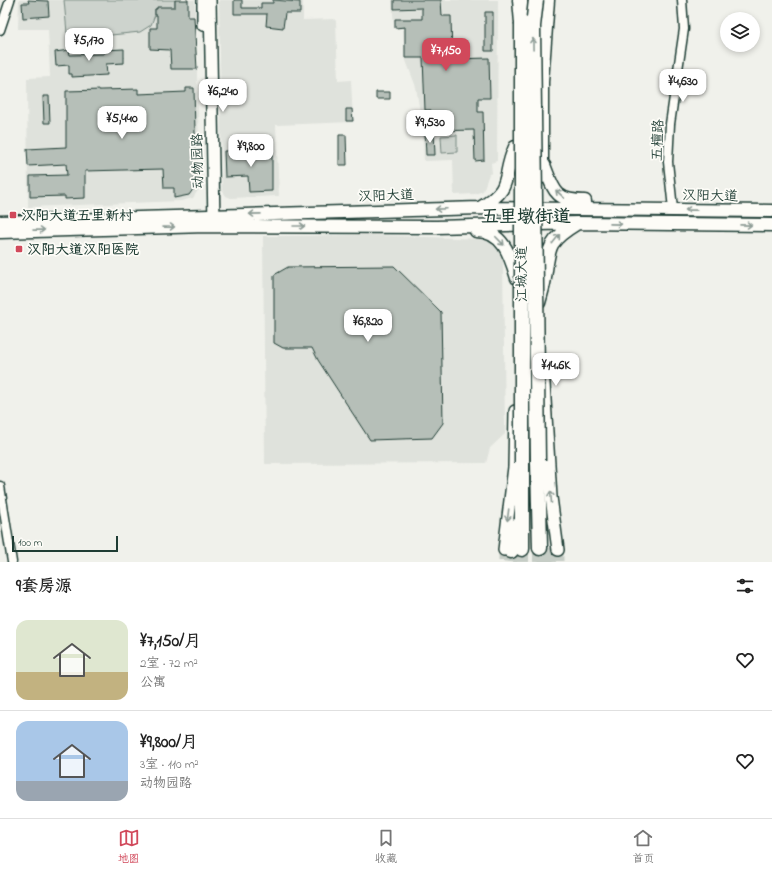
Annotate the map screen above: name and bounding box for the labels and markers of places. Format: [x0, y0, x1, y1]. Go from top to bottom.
pin: ¥5,170 [56, 28, 122, 62]
pin: ¥7,150 [413, 38, 479, 72]
pin: ¥4,630 [650, 69, 716, 103]
pin: ¥6,240 [190, 79, 256, 113]
pin: ¥5,440 [89, 106, 155, 140]
pin: ¥9,530 [397, 110, 463, 144]
pin: ¥9,800 [218, 134, 284, 168]
place label: 汉阳大道五里新村 [21, 206, 133, 227]
marker: 汉阳大道五里新村 [8, 210, 18, 220]
place label: 汉阳大道汉阳医院 [27, 240, 139, 261]
marker: 汉阳大道汉阳医院 [14, 244, 24, 254]
pin: ¥6,820 [335, 309, 401, 343]
pin: ¥14.6K [523, 353, 589, 387]

